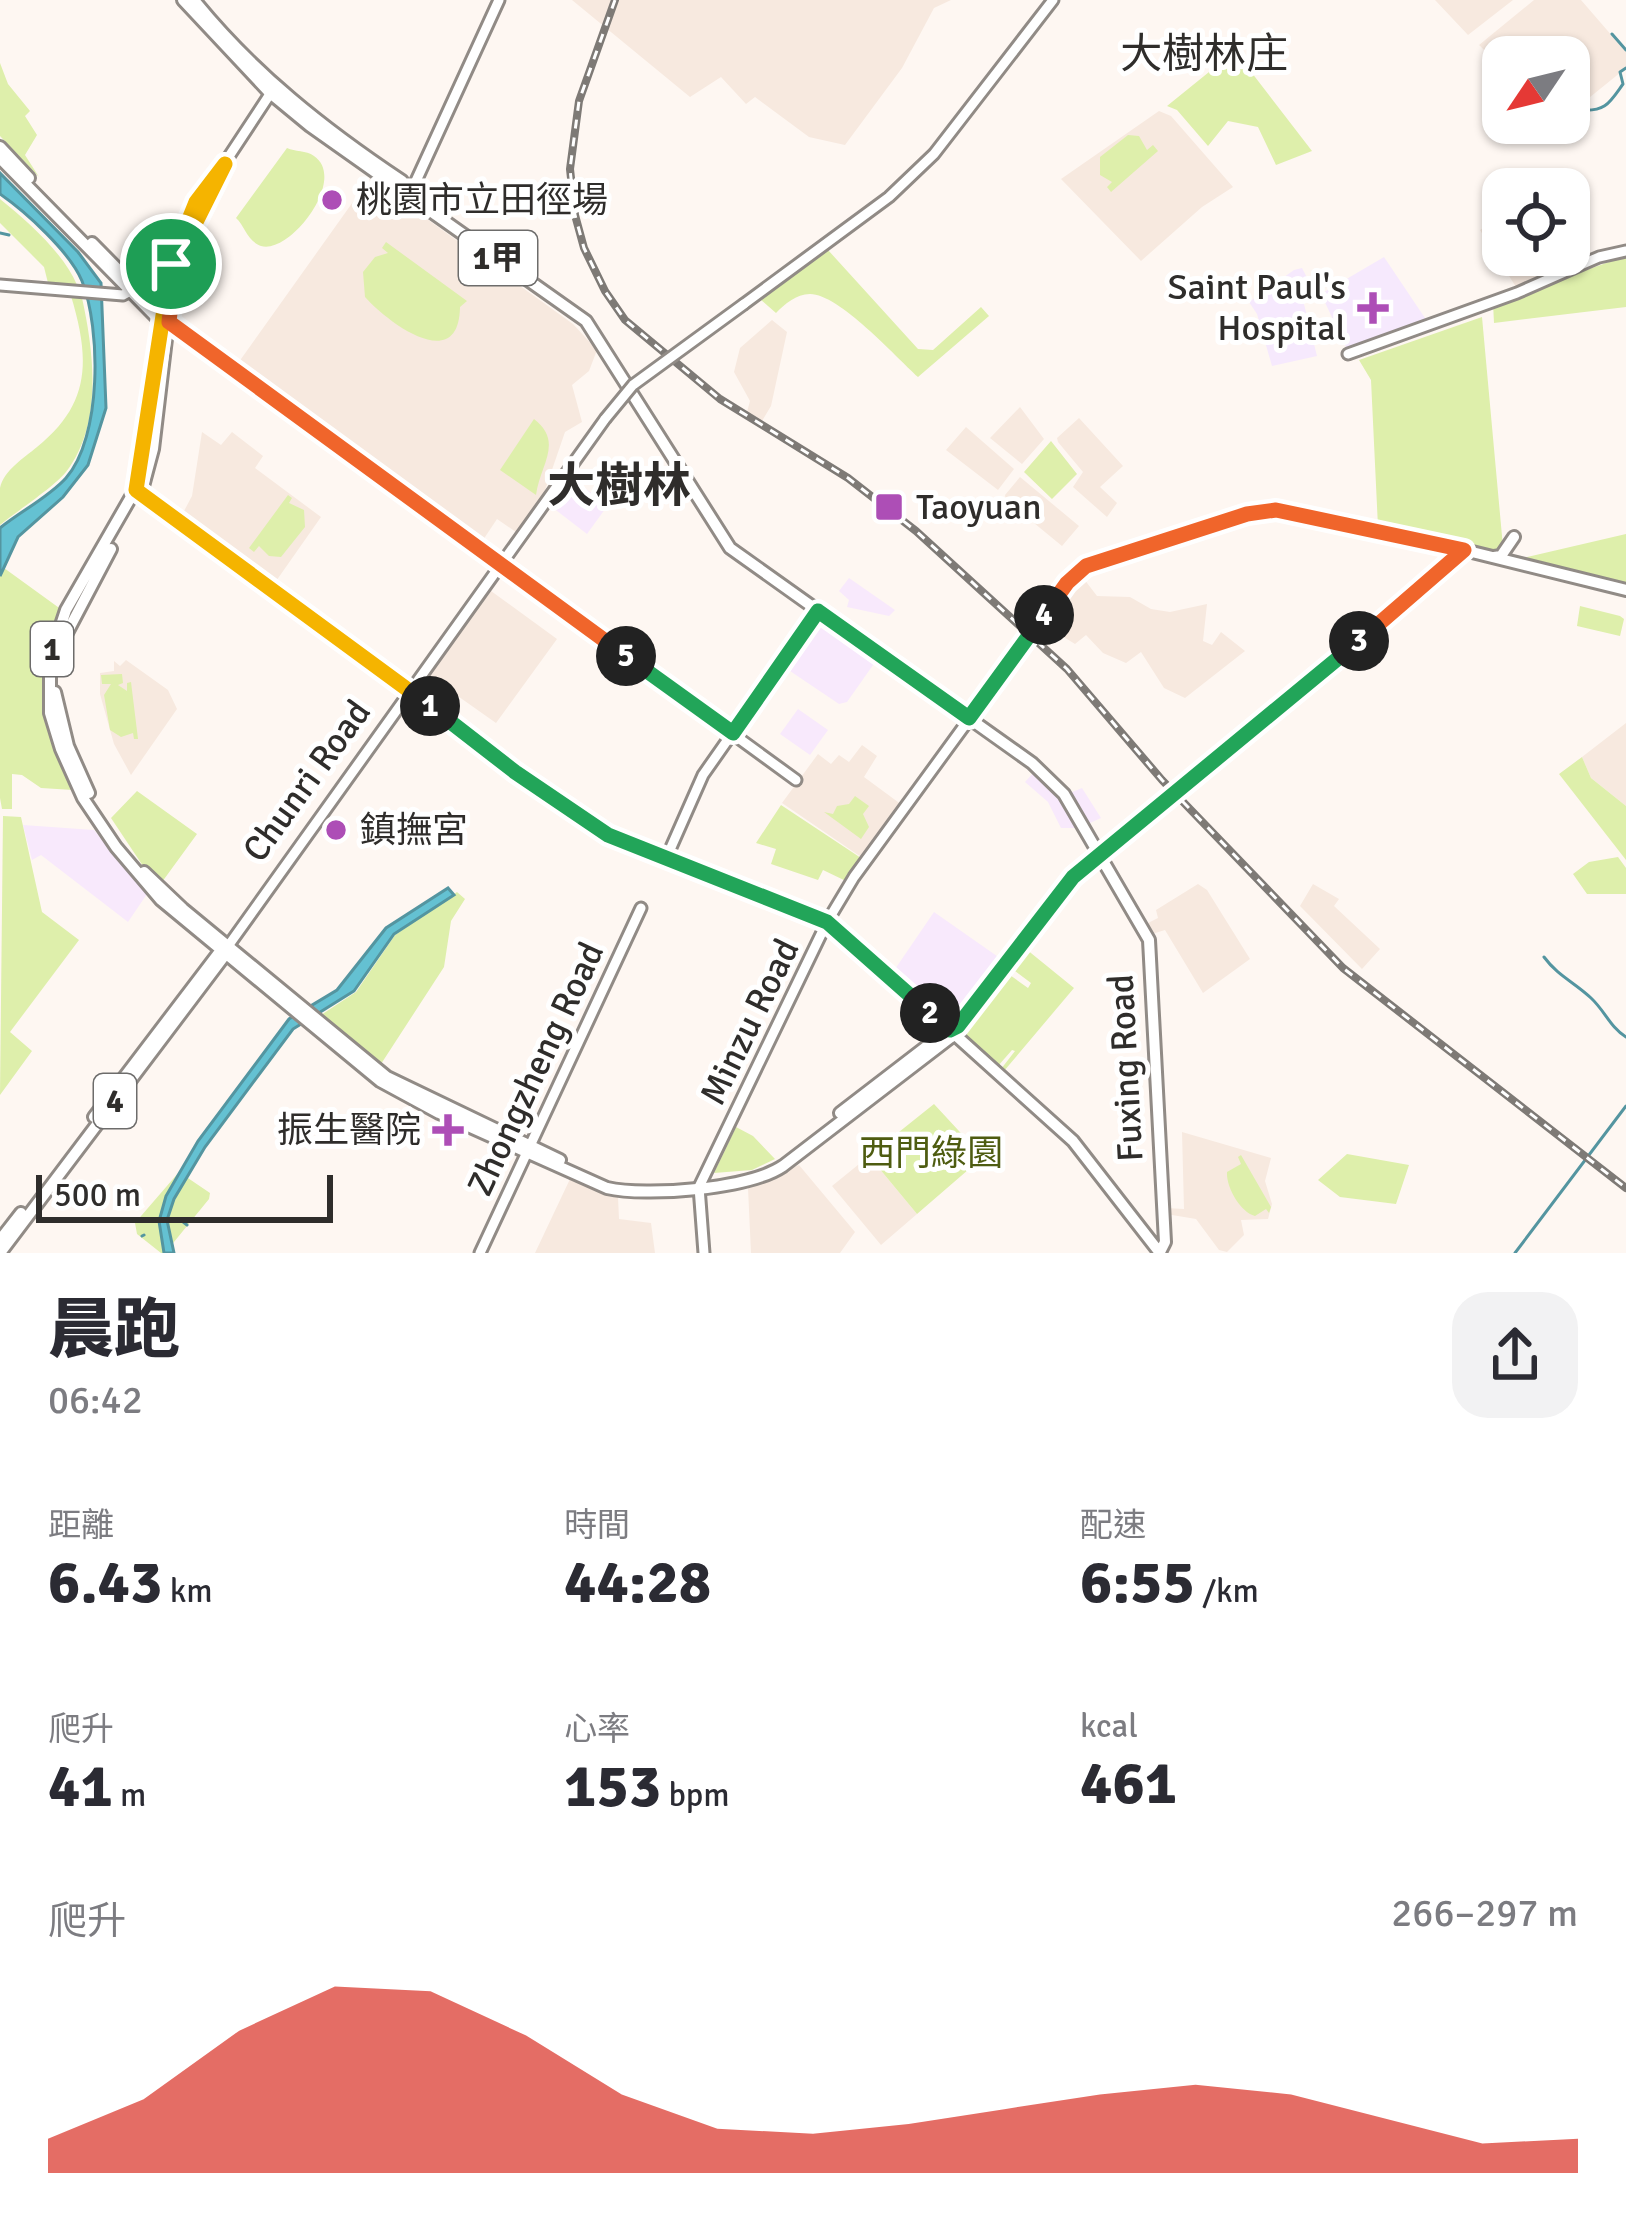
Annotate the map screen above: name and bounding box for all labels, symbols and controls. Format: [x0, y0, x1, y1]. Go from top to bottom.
district label: 大樹林庄 [1120, 29, 1288, 80]
north arrow [1482, 36, 1590, 144]
map controls [1482, 36, 1590, 276]
button: locate [1482, 168, 1590, 276]
place label: 桃園市立田徑場 [356, 178, 608, 223]
marker: 桃園市立田徑場 [319, 187, 345, 213]
pin [120, 213, 222, 315]
icon: arrive [138, 231, 204, 297]
road number: 1甲 [459, 231, 537, 285]
place label: Saint Paul's Hospital [1168, 265, 1346, 351]
marker: Saint Paul's Hospital [1357, 292, 1389, 324]
district label: 大樹林 [547, 457, 691, 516]
place label: Taoyuan [916, 485, 1042, 530]
marker: Taoyuan [873, 491, 905, 523]
pin: 4 [1014, 585, 1074, 645]
text: 4 [1035, 594, 1053, 635]
pin: 3 [1329, 611, 1389, 671]
text: 3 [1350, 620, 1368, 661]
road number: 1 [31, 622, 73, 676]
pin: 5 [596, 626, 656, 686]
text: 5 [617, 635, 635, 676]
pin: 1 [400, 676, 460, 736]
text: 1 [421, 685, 439, 726]
street label: Chunri Road [233, 691, 381, 871]
place label: 鎮撫宮 [360, 808, 468, 853]
marker: 鎮撫宮 [323, 817, 349, 843]
street label: Minzu Road [690, 932, 810, 1112]
street label: Zhongzheng Road [458, 935, 614, 1203]
street label: Fuxing Road [1099, 973, 1153, 1163]
pin: 2 [900, 983, 960, 1043]
text: 2 [921, 992, 939, 1033]
road number: 4 [94, 1074, 136, 1128]
place label: 振生醫院 [277, 1108, 421, 1153]
marker: 振生醫院 [432, 1114, 464, 1146]
park label: 西門綠園 [859, 1131, 1003, 1176]
scale bar [36, 1169, 333, 1222]
text: 500 m [54, 1175, 141, 1216]
text: 晨跑 [48, 1290, 180, 1371]
button: share [1452, 1292, 1578, 1418]
text: 06:42 [48, 1376, 143, 1424]
text: 距離 [48, 1505, 114, 1546]
text: 時間 [564, 1505, 630, 1546]
text: 配速 [1080, 1505, 1146, 1546]
text: 6.43 [48, 1546, 162, 1620]
text: 44:28 [564, 1546, 711, 1620]
text: 6:55 [1080, 1546, 1195, 1620]
text: km [162, 1571, 213, 1612]
text: /km [1195, 1571, 1259, 1612]
text: kcal [1080, 1706, 1138, 1747]
text: 爬升 [48, 1709, 114, 1750]
text: 心率 [564, 1709, 630, 1750]
text: 461 [1080, 1747, 1177, 1821]
text: 41 [48, 1750, 113, 1824]
text: 153 [564, 1750, 661, 1824]
text: m [113, 1775, 146, 1816]
text: bpm [661, 1775, 730, 1816]
text: 266–297 m [1391, 1889, 1578, 1937]
text: 爬升 [48, 1897, 126, 1945]

